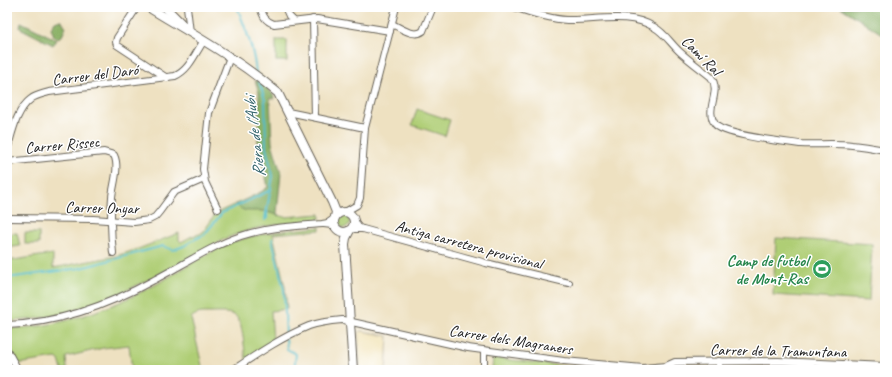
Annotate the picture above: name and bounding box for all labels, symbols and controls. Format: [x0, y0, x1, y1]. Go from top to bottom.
street label: Camí Ral [677, 31, 728, 82]
street label: Carrer del Daró [51, 60, 142, 90]
water label: Riera de l'Aubi [239, 92, 270, 179]
street label: Carrer Rissec [24, 132, 101, 158]
street label: Carrer Onyar [65, 197, 140, 219]
street label: Antiga carretera provisional [393, 216, 548, 275]
place label: Camp de futbol de Mont-Ras [727, 251, 811, 289]
sports icon: Camp de futbol de Mont-Ras [811, 258, 833, 280]
street label: Carrer dels Magraners [448, 320, 575, 360]
street label: Carrer de la Tramuntana [710, 340, 848, 362]

